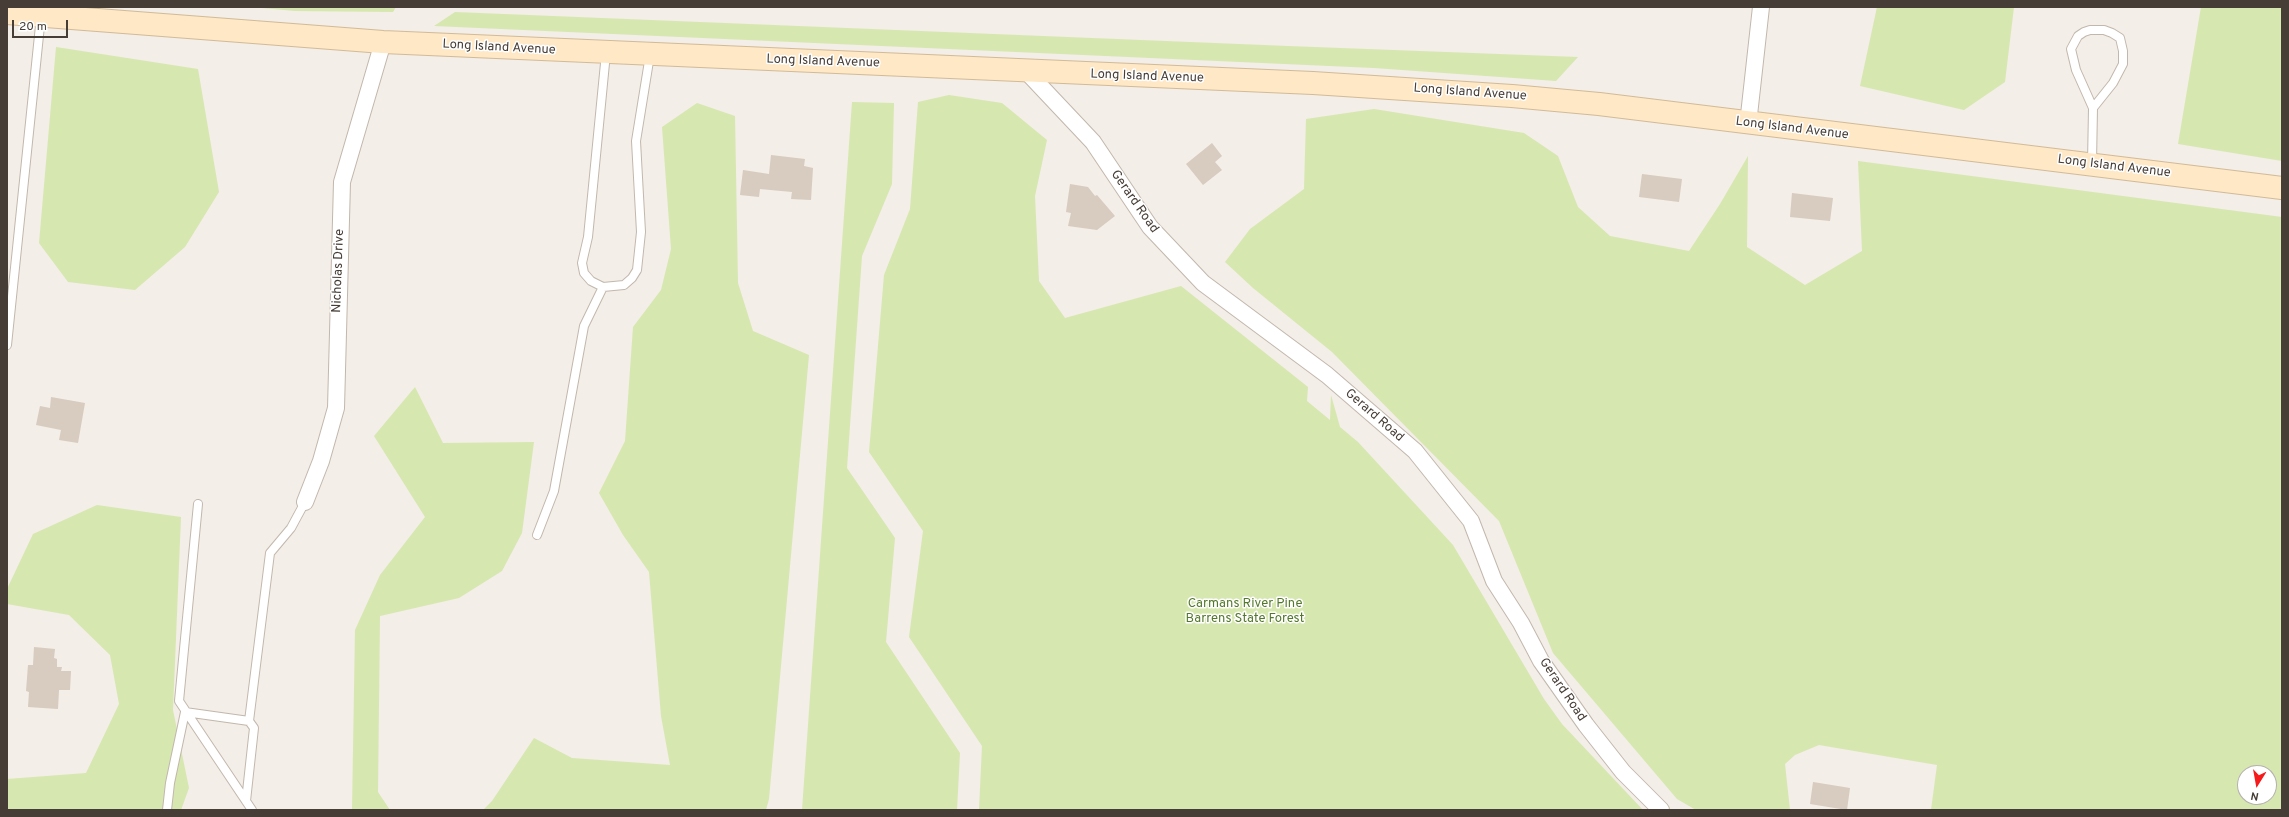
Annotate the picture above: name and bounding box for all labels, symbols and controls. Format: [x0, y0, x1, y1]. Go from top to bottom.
scale bar [14, 12, 70, 38]
text: 20 m [19, 19, 47, 35]
street label: Long Island Avenue [442, 37, 556, 59]
street label: Long Island Avenue [766, 52, 880, 72]
street label: Long Island Avenue [1090, 67, 1204, 87]
street label: Long Island Avenue [1413, 81, 1527, 105]
street label: Long Island Avenue [1735, 114, 1849, 144]
street label: Long Island Avenue [2057, 152, 2171, 182]
street label: Gerard Road [1107, 168, 1161, 236]
street label: Nicholas Drive [330, 229, 348, 313]
street label: Gerard Road [1341, 386, 1407, 446]
park label: Carmans River Pine Barrens State Forest [1186, 596, 1304, 627]
street label: Gerard Road [1535, 655, 1589, 725]
north arrow [2237, 765, 2277, 805]
text: N [2250, 788, 2260, 803]

